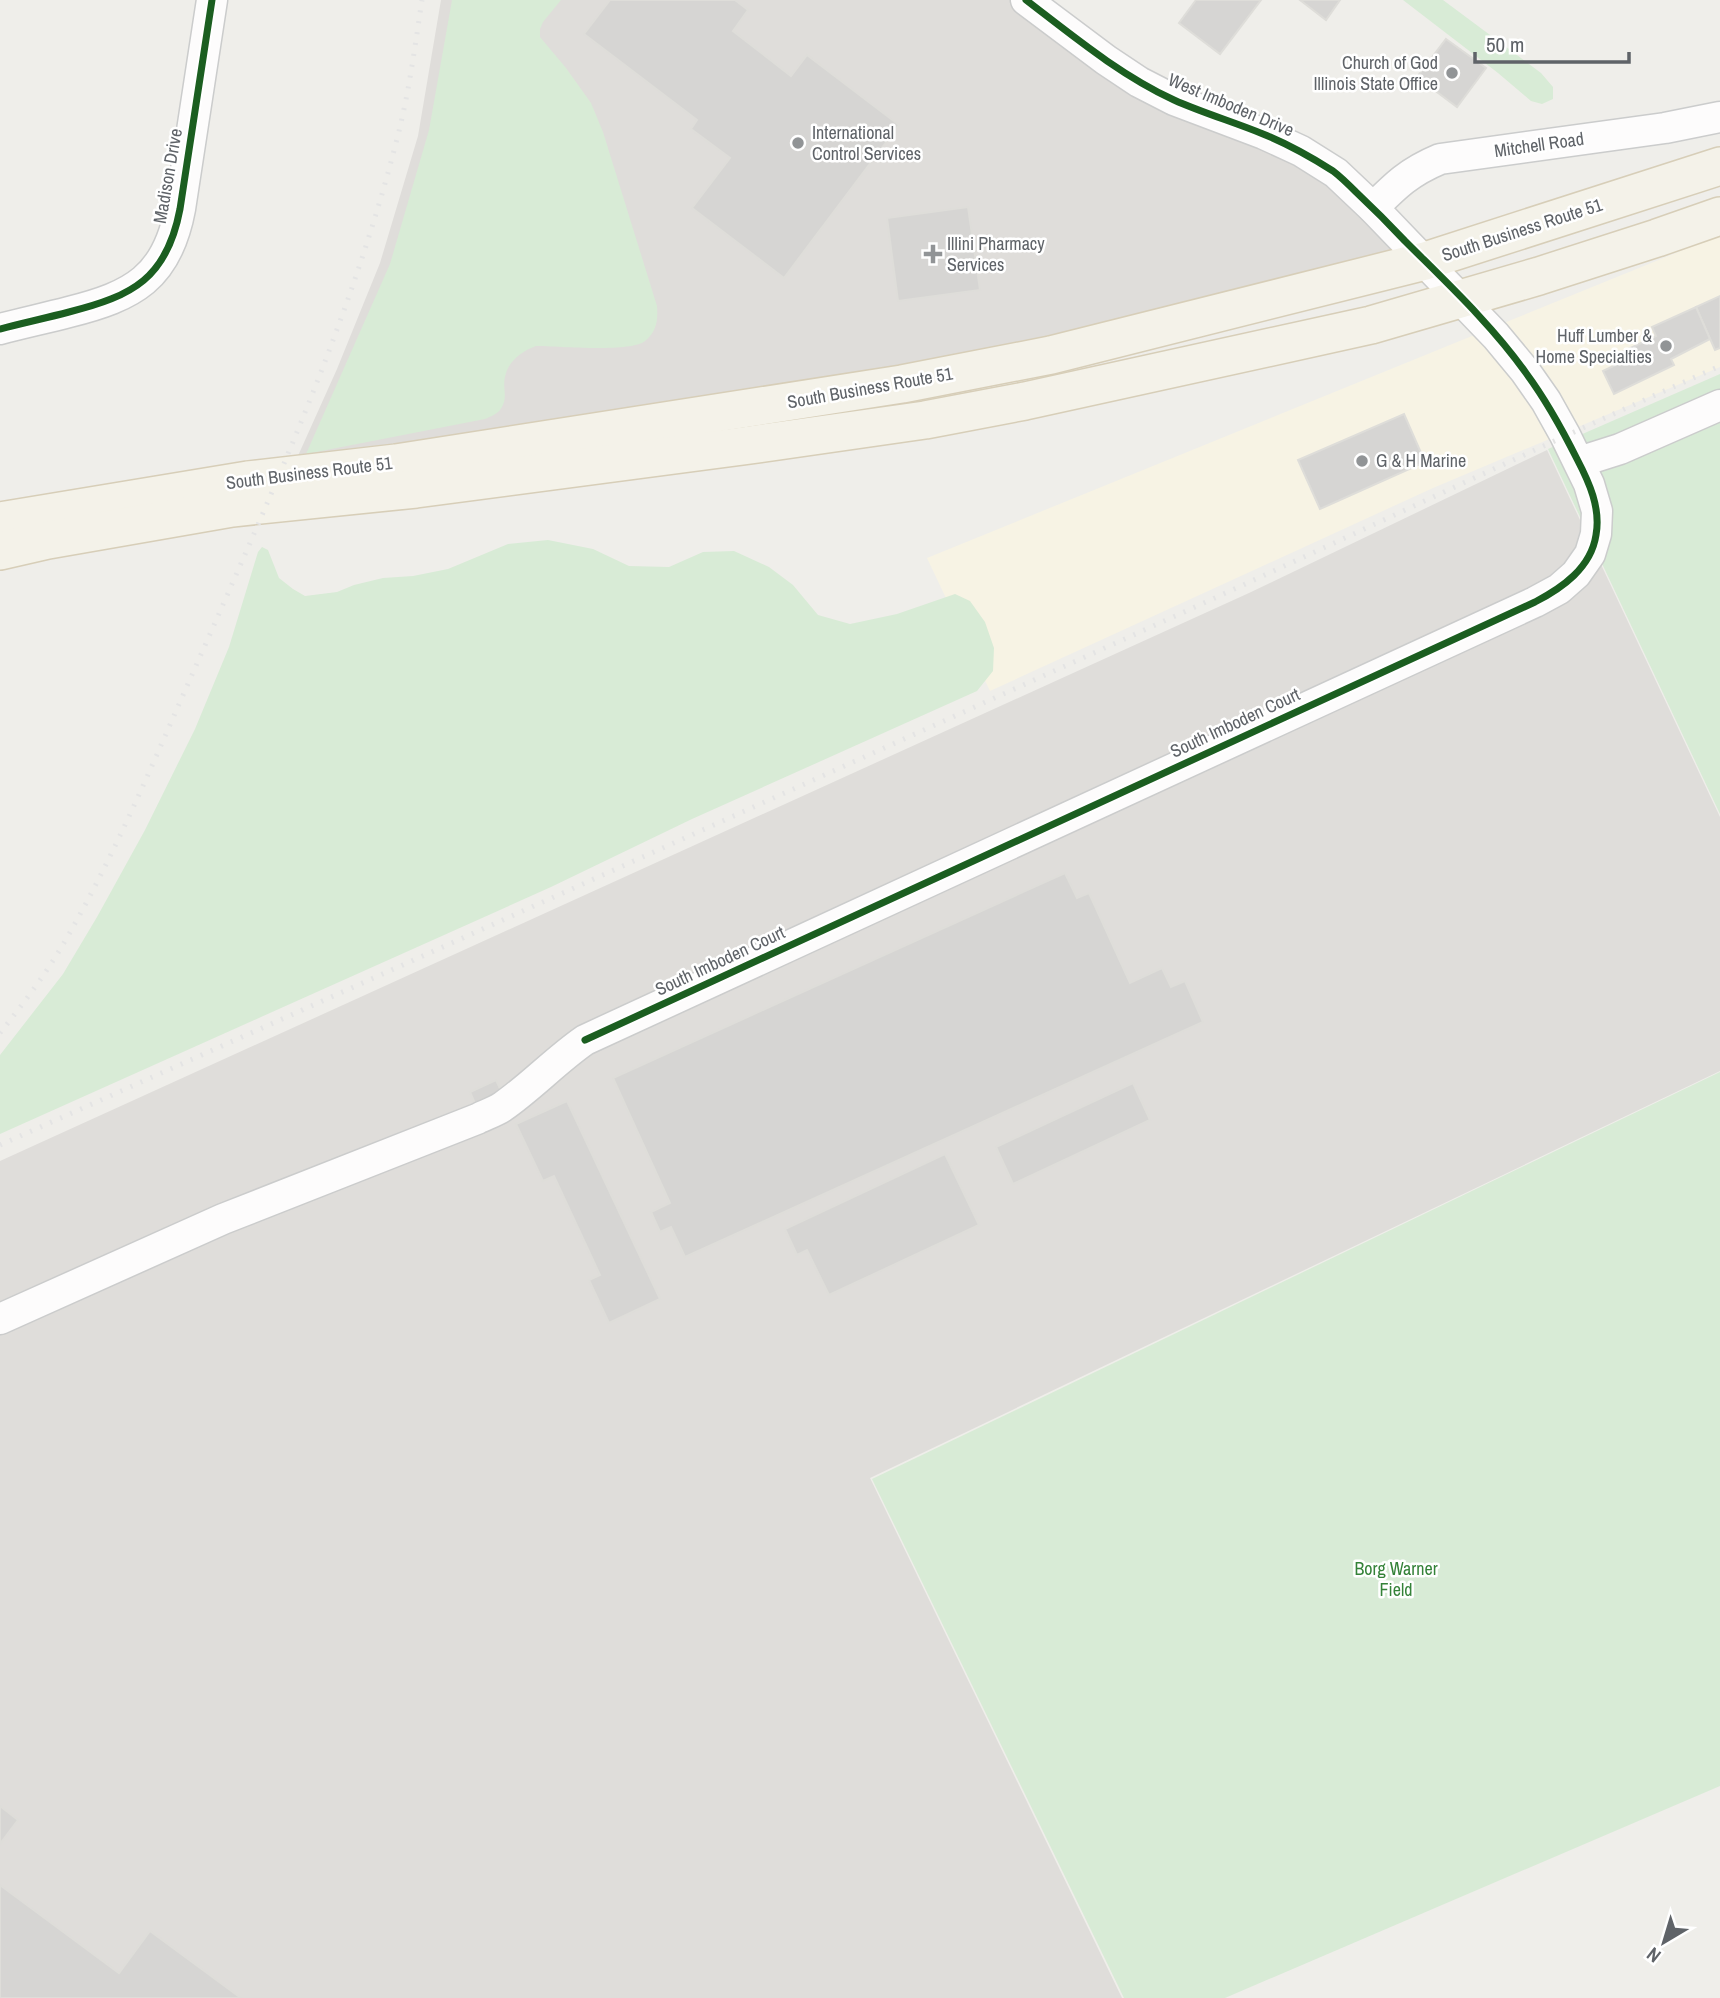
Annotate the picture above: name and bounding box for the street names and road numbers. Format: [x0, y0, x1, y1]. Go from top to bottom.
street label: West Imboden Drive [1165, 67, 1298, 142]
street label: Madison Drive [147, 126, 188, 225]
street label: Mitchell Road [1493, 126, 1585, 163]
street label: South Business Route 51 [1438, 192, 1606, 267]
street label: South Business Route 51 [785, 361, 955, 414]
street label: South Business Route 51 [224, 450, 394, 495]
street label: South Imboden Court [1166, 682, 1304, 764]
street label: South Imboden Court [651, 920, 789, 1002]

